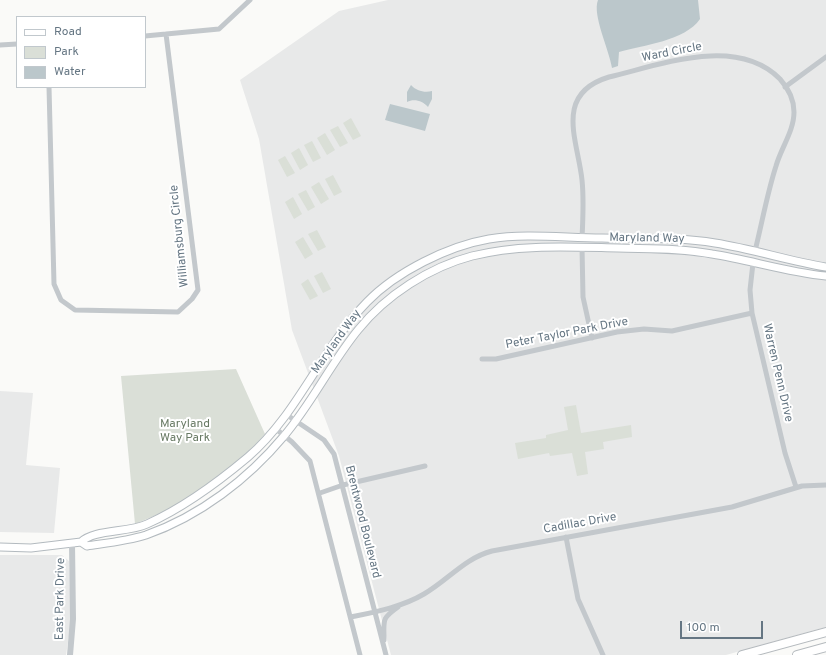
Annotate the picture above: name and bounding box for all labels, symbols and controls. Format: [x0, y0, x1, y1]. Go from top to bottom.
legend [16, 16, 146, 88]
text: Road [54, 24, 82, 40]
street label: Ward Circle [641, 40, 703, 66]
text: Park [54, 44, 79, 60]
text: Water [54, 64, 86, 80]
street label: Williamsburg Circle [167, 184, 193, 288]
street label: Maryland Way [609, 231, 685, 247]
street label: Maryland Way [309, 307, 365, 377]
street label: Peter Taylor Park Drive [504, 315, 630, 353]
street label: Warren Penn Drive [759, 322, 795, 424]
park label: Maryland Way Park [160, 418, 210, 446]
street label: Brentwood Boulevard [341, 464, 383, 580]
street label: Cadillac Drive [542, 510, 618, 538]
street label: East Park Drive [53, 558, 69, 640]
scale bar [682, 613, 765, 639]
text: 100 m [687, 620, 720, 636]

